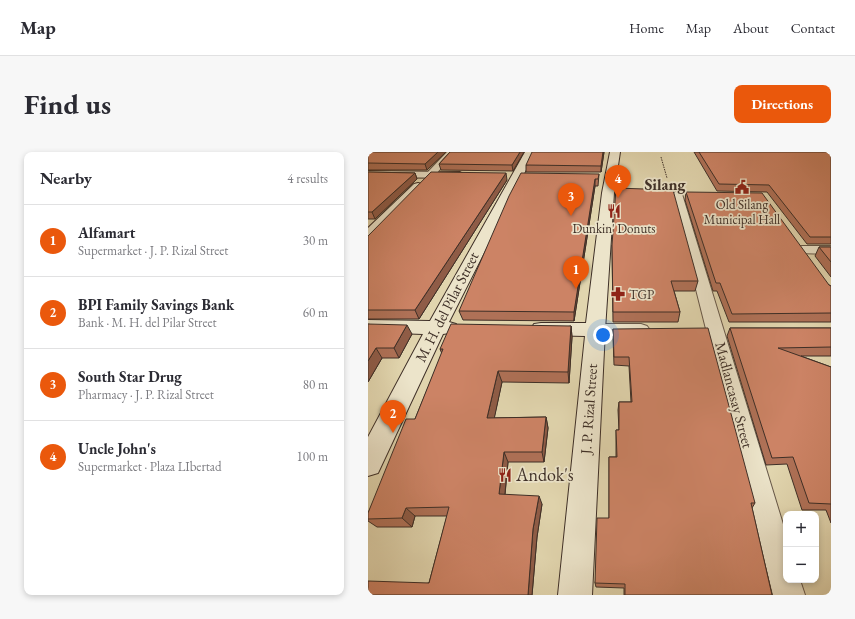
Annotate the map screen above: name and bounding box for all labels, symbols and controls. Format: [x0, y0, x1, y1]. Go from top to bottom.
text: Map [20, 15, 56, 40]
text: Home [629, 19, 664, 37]
text: Map [686, 19, 711, 37]
text: About [733, 19, 769, 37]
text: Contact [791, 19, 835, 37]
button: Directions [734, 85, 831, 123]
text: Find us [24, 86, 111, 122]
pin: 4 [605, 165, 631, 198]
text: Nearby [40, 167, 92, 189]
text: 4 results [287, 170, 328, 187]
district label: Silang [644, 174, 687, 195]
public building icon: Old Silang Municipal Hall [734, 179, 750, 195]
pin: 3 [558, 183, 584, 216]
place label: Old Silang Municipal Hall [704, 196, 780, 228]
restaurant icon: Dunkin' Donuts [606, 203, 622, 219]
place label: Dunkin' Donuts [572, 220, 656, 237]
text: Alfamart [78, 223, 135, 242]
text: 1 [50, 232, 56, 249]
text: 30 m [303, 232, 328, 249]
text: Supermarket · J. P. Rizal Street [78, 242, 228, 259]
street label: M. H. del Pilar Street [411, 248, 483, 365]
pin: 1 [563, 256, 589, 289]
pharmacy icon: TGP [610, 286, 626, 302]
place label: TGP [629, 286, 654, 303]
text: BPI Family Savings Bank [78, 295, 234, 314]
text: 2 [50, 304, 56, 321]
text: 60 m [303, 304, 328, 321]
text: Bank · M. H. del Pilar Street [78, 314, 217, 331]
your location [593, 325, 613, 345]
street label: Madlancasay Street [711, 340, 758, 450]
street label: J. P. Rizal Street [576, 363, 601, 457]
text: South Star Drug [78, 367, 182, 386]
text: 3 [50, 376, 56, 393]
text: 80 m [303, 376, 328, 393]
text: Pharmacy · J. P. Rizal Street [78, 386, 214, 403]
pin: 2 [380, 400, 406, 433]
text: Uncle John's [78, 439, 156, 458]
text: 4 [50, 448, 56, 465]
text: 100 m [297, 448, 328, 465]
text: Supermarket · Plaza LIbertad [78, 458, 222, 475]
place label: Andok's [515, 463, 574, 486]
restaurant icon: Andok's [497, 467, 513, 483]
map controls [783, 511, 819, 583]
button: + [783, 511, 819, 547]
button: − [783, 547, 819, 583]

